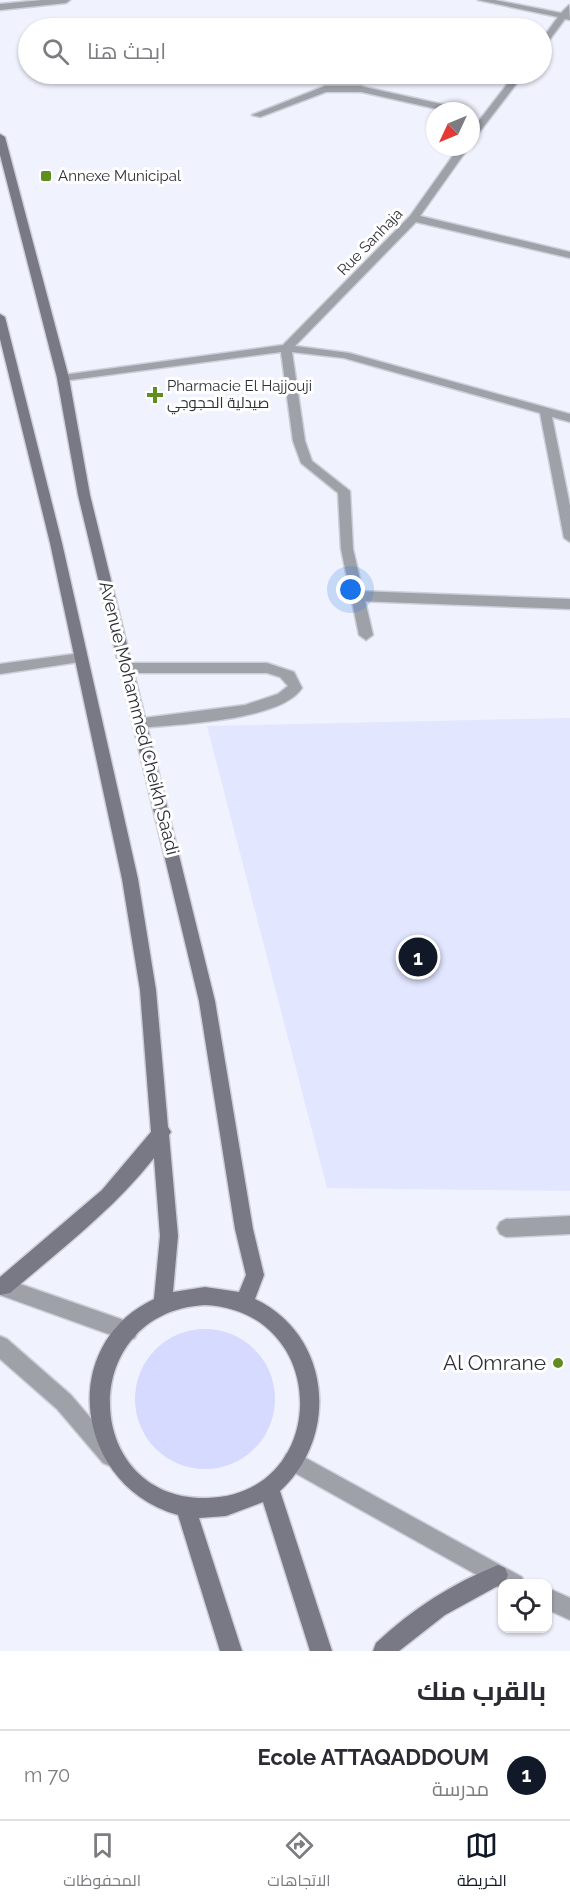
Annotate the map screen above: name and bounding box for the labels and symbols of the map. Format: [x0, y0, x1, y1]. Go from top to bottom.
north arrow [426, 102, 480, 156]
place label: Annexe Municipal [58, 167, 182, 185]
marker: Annexe Municipal [39, 169, 53, 183]
street label: Rue Sanhaja [334, 205, 406, 279]
place label: Pharmacie El Hajjouji صيدلية الحجوجي [167, 377, 312, 415]
marker: Pharmacie El Hajjouji صيدلية الحجوجي [148, 388, 162, 402]
your location [336, 575, 365, 604]
street label: Avenue Mohammed Cheikh Saadi [95, 579, 184, 857]
pin: 1 [398, 934, 438, 980]
place label: Al Omrane [443, 1350, 546, 1375]
marker: Al Omrane [551, 1356, 565, 1370]

